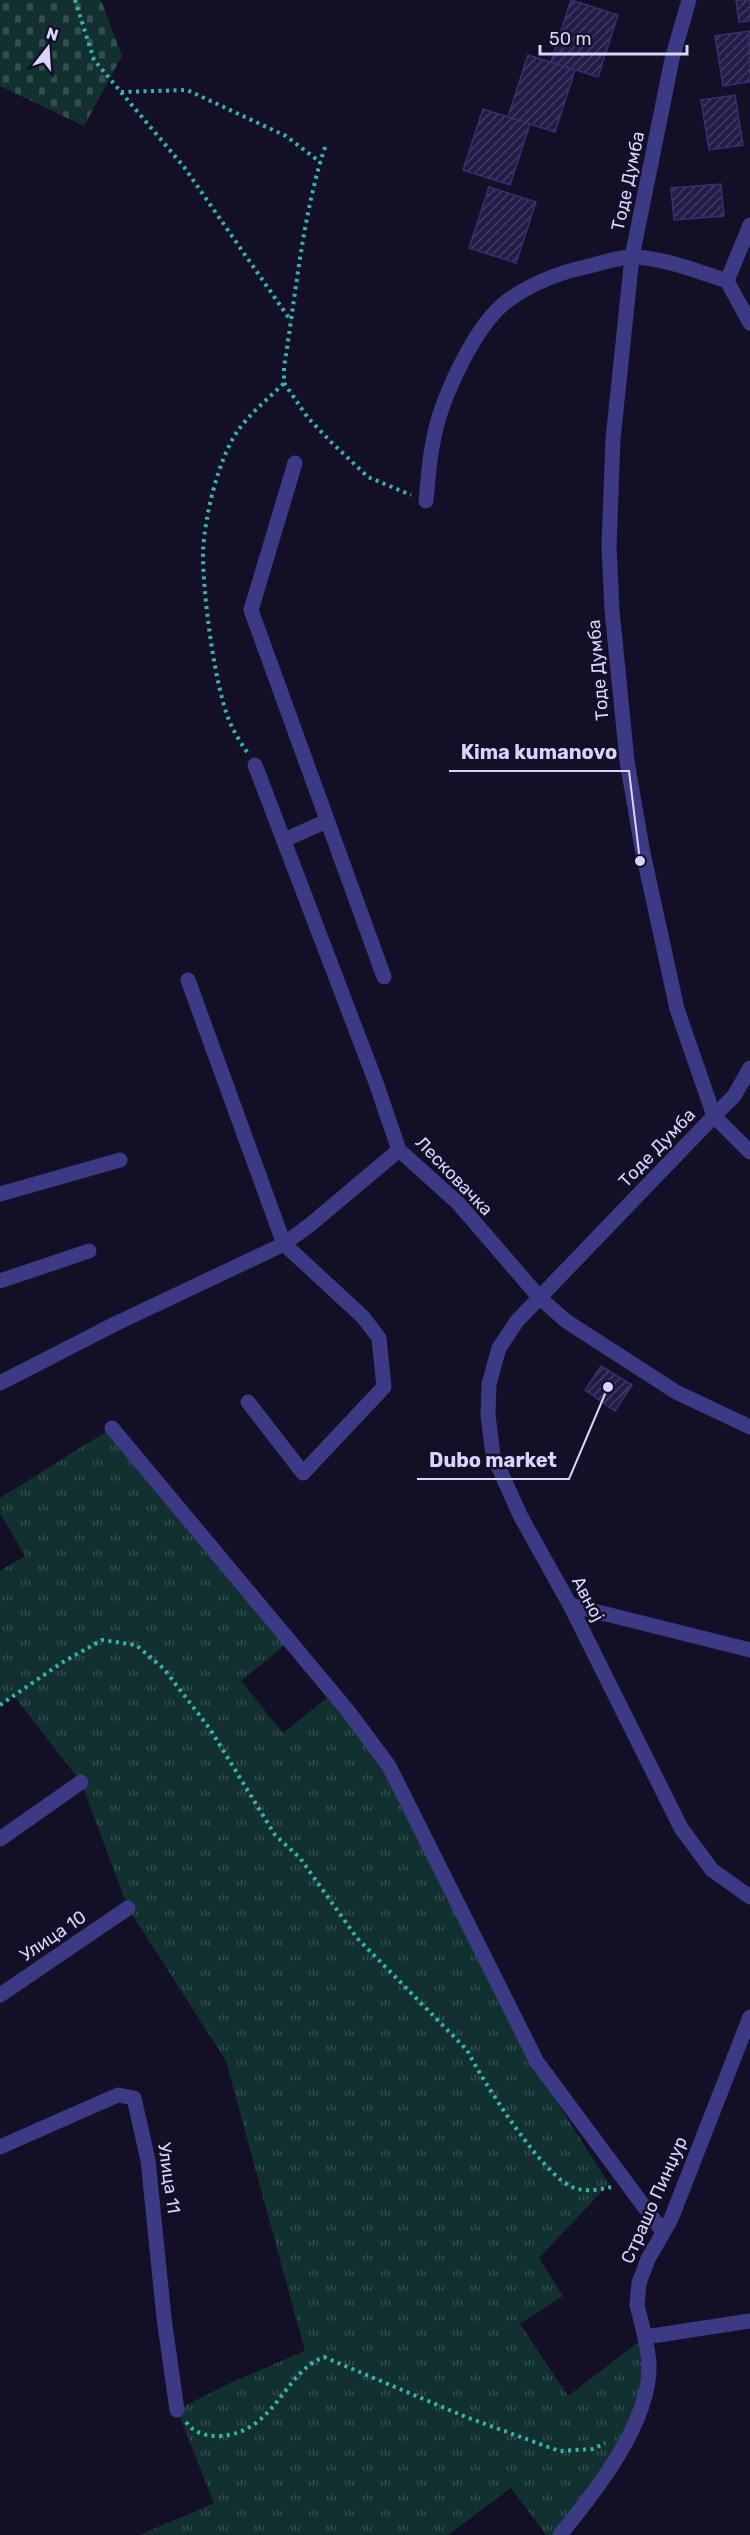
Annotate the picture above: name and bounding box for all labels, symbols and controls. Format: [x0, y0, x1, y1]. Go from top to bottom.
north arrow [18, 18, 78, 78]
scale bar [540, 18, 687, 56]
text: N [44, 23, 61, 45]
text: 50 m [549, 28, 592, 50]
street label: Тоде Думба [607, 129, 649, 233]
street label: Тоде Думба [583, 619, 613, 721]
callout: Kima kumanovo [449, 733, 629, 771]
text: Kima kumanovo [461, 740, 617, 764]
street label: Тоде Думба [614, 1104, 700, 1192]
street label: Лесковачка [411, 1132, 497, 1220]
callout: Dubo market [417, 1441, 569, 1479]
text: Dubo market [429, 1448, 557, 1472]
street label: Авној [567, 1573, 609, 1625]
street label: Улица 10 [16, 1906, 90, 1966]
street label: Страшо Пинџур [616, 2133, 692, 2267]
street label: Улица 11 [153, 2141, 185, 2215]

